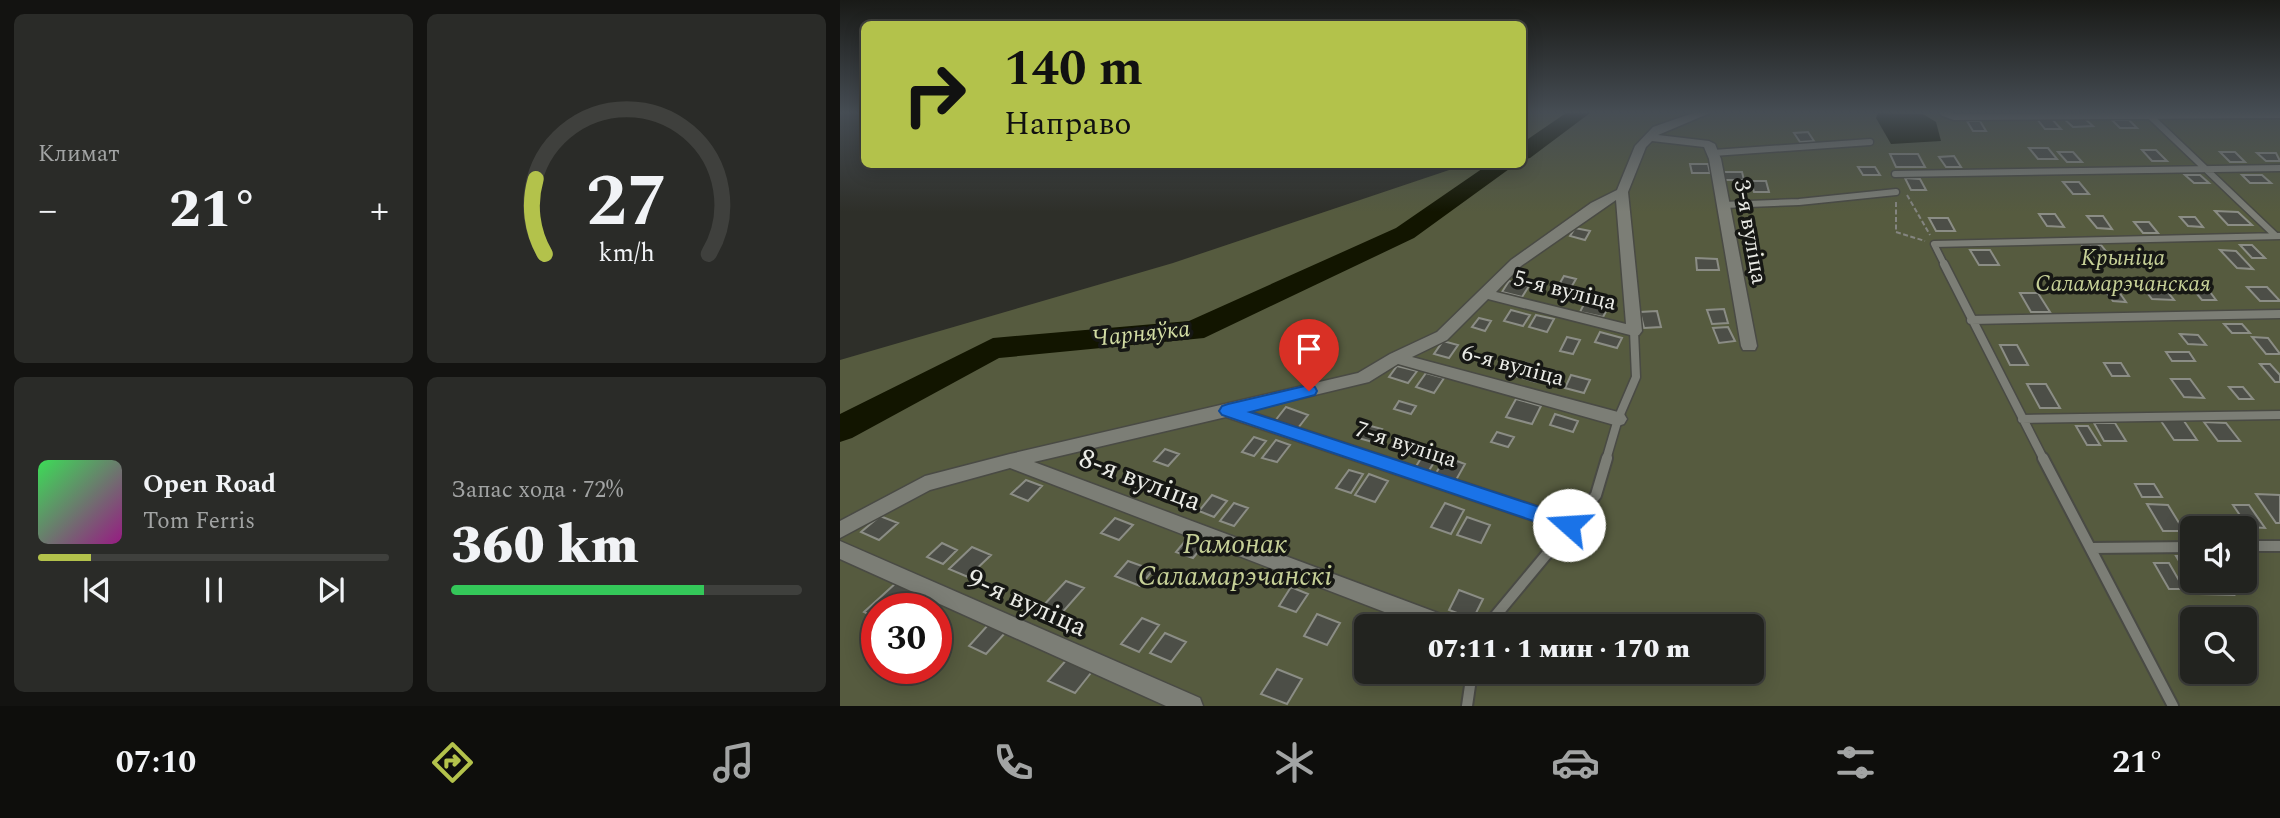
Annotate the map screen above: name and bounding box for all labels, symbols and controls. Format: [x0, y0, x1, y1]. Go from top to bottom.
text: 140 m [1004, 32, 1143, 107]
icon: right [889, 49, 980, 140]
text: Направо [1004, 100, 1131, 149]
text: Климат [38, 137, 120, 172]
text: 27 [586, 148, 667, 259]
text: 21° [169, 171, 258, 250]
street label: 3-я вуліца [1724, 177, 1776, 287]
text: − [38, 182, 57, 240]
text: + [370, 182, 389, 240]
text: km/h [598, 235, 655, 273]
park label: Крыніца Саламарэчанская [2035, 241, 2211, 302]
street label: 5-я вуліца [1510, 261, 1620, 321]
water label: Чарняўка [1090, 311, 1192, 357]
pin [1279, 319, 1339, 391]
icon: arrive [1290, 330, 1328, 368]
street label: 6-я вуліца [1458, 335, 1568, 397]
street label: 7-я вуліца [1351, 412, 1461, 478]
street label: 8-я вуліца [1072, 437, 1208, 523]
text: Open Road [143, 464, 276, 504]
text: Запас хода · 72% [451, 473, 623, 508]
position arrow [1532, 488, 1606, 562]
text: Tom Ferris [143, 504, 255, 539]
text: 360 km [451, 507, 639, 586]
map controls [2180, 516, 2257, 684]
button: sound [2180, 516, 2257, 593]
park label: Рамонак Саламарэчанскі [1138, 523, 1332, 598]
street label: 9-я вуліца [960, 557, 1095, 649]
icon: previous [78, 571, 116, 609]
icon: pause [195, 571, 233, 609]
icon: next [312, 571, 350, 609]
speed limit sign: 30 [861, 593, 952, 684]
button: search [2180, 607, 2257, 684]
text: 07:11 · 1 мин · 170 m [1428, 629, 1690, 669]
text: 07:10 [116, 738, 196, 787]
icon: directions [428, 738, 477, 787]
icon: music [709, 738, 758, 787]
icon: phone [989, 738, 1038, 787]
icon: climate [1270, 738, 1319, 787]
icon: car [1551, 738, 1600, 787]
icon: filters [1831, 738, 1880, 787]
text: 21° [2112, 738, 2164, 787]

